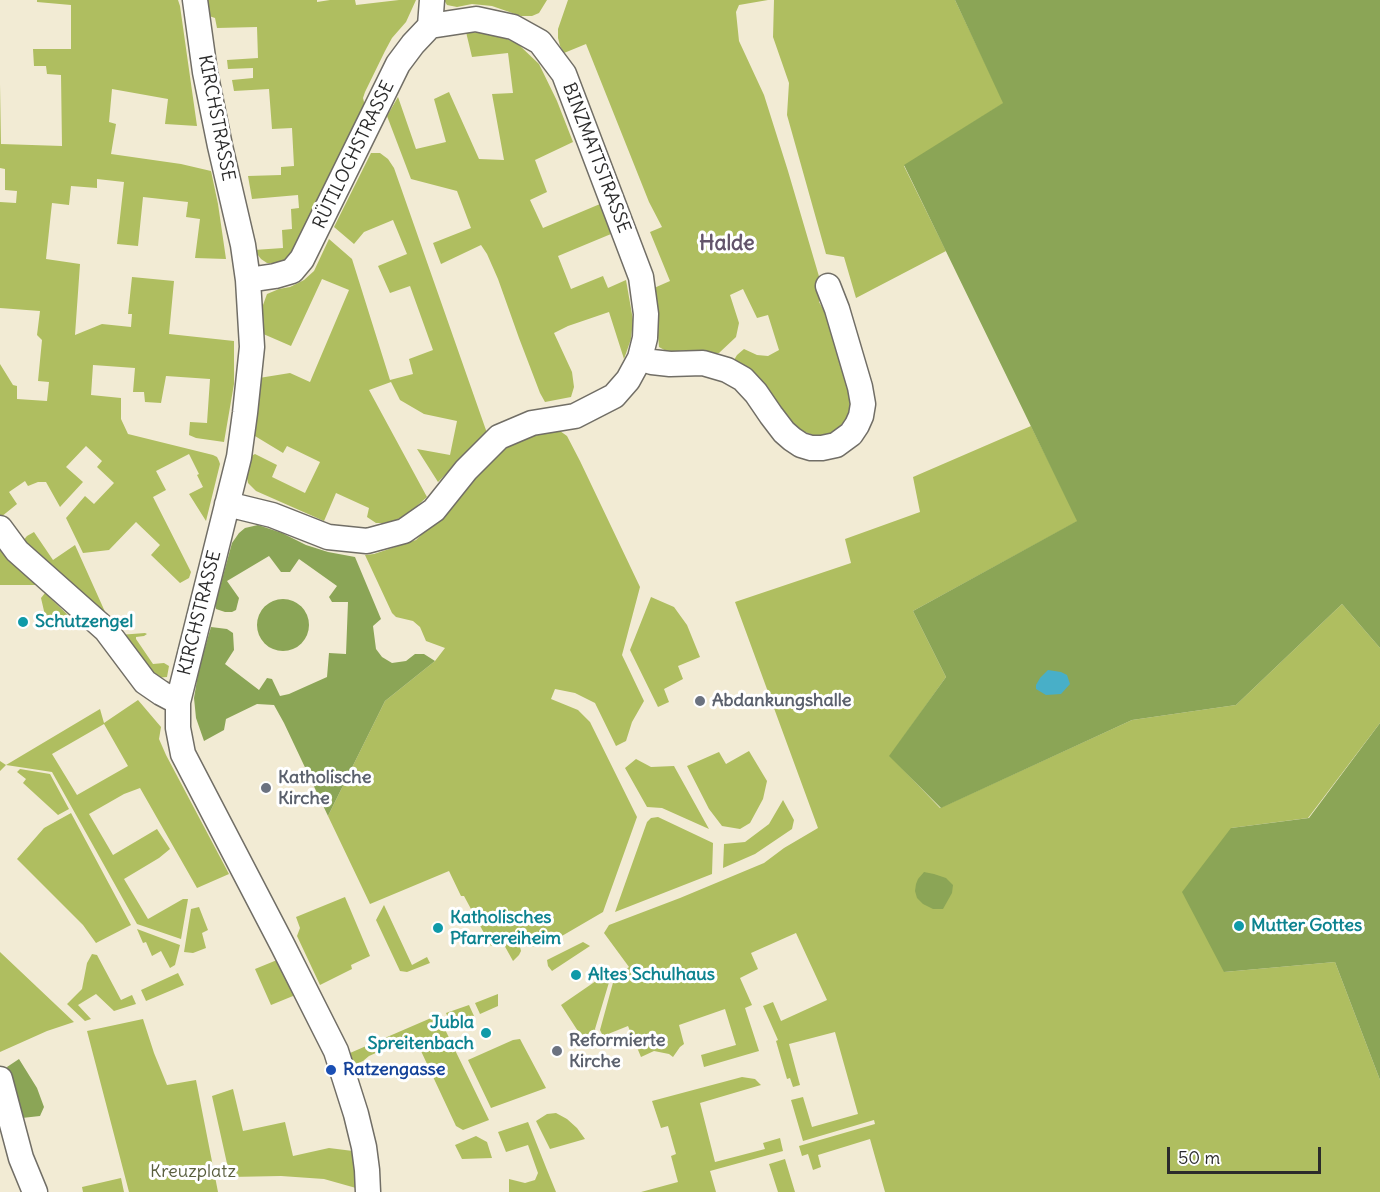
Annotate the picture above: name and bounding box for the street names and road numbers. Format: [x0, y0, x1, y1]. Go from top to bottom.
street label: KIRCHSTRASSE [193, 53, 239, 183]
street label: RÜTILOCHSTRASSE [309, 78, 399, 232]
street label: BINZMATTSTRASSE [557, 80, 635, 236]
street label: KIRCHSTRASSE [174, 548, 226, 678]

